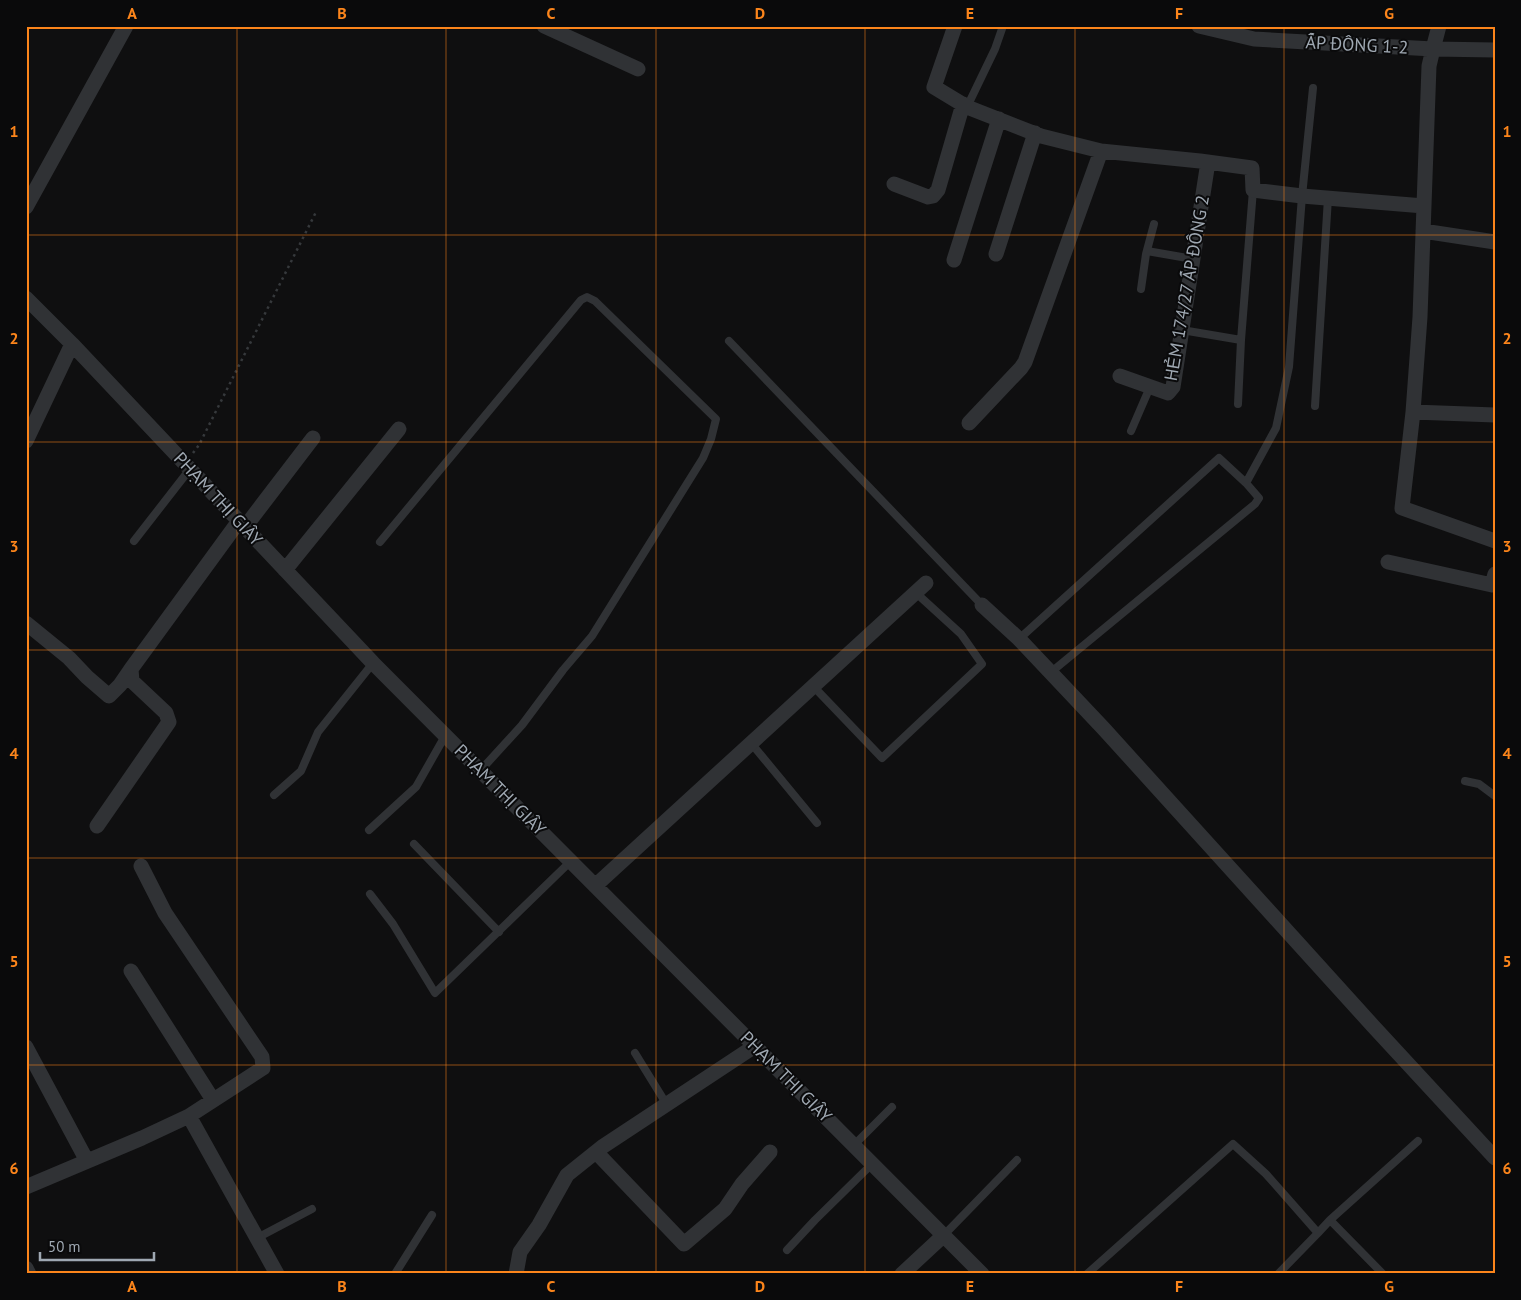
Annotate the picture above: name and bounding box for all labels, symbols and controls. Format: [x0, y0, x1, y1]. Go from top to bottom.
text: A [127, 3, 137, 23]
text: B [337, 3, 347, 23]
text: C [547, 3, 556, 23]
text: D [755, 3, 765, 23]
text: E [966, 3, 974, 23]
text: F [1175, 3, 1183, 23]
text: G [1384, 3, 1394, 23]
street label: ẤP ĐÔNG 1-2 [1305, 30, 1409, 59]
text: 1 [9, 121, 19, 141]
text: 1 [1502, 121, 1512, 141]
street label: HẺM 174/27 ẤP ĐÔNG 2 [1159, 193, 1214, 383]
text: 2 [9, 328, 19, 348]
text: 2 [1502, 328, 1512, 348]
street label: PHẠM THỊ GIÂY [169, 447, 268, 550]
text: 3 [9, 536, 19, 556]
text: 3 [1502, 536, 1512, 556]
street label: PHẠM THỊ GIÂY [450, 739, 551, 840]
text: 4 [9, 743, 19, 763]
text: 4 [1502, 743, 1512, 763]
text: 5 [9, 951, 19, 971]
text: 5 [1502, 951, 1512, 971]
street label: PHẠM THỊ GIÂY [736, 1026, 837, 1127]
text: 6 [9, 1158, 19, 1178]
text: 6 [1502, 1158, 1512, 1178]
scale bar [40, 1230, 154, 1262]
text: 50 m [48, 1237, 81, 1256]
text: A [127, 1276, 137, 1296]
text: B [337, 1276, 347, 1296]
text: C [547, 1276, 556, 1296]
text: D [755, 1276, 765, 1296]
text: E [966, 1276, 974, 1296]
text: F [1175, 1276, 1183, 1296]
text: G [1384, 1276, 1394, 1296]

